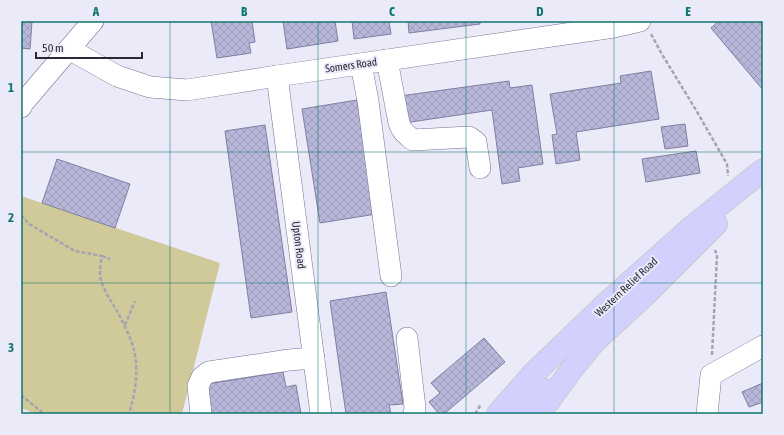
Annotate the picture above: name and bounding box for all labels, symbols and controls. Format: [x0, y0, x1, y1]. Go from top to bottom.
text: A [92, 4, 100, 19]
text: B [241, 4, 248, 19]
text: C [389, 4, 395, 19]
text: D [536, 4, 544, 19]
text: E [685, 4, 691, 19]
scale bar [36, 34, 142, 60]
text: 50 m [42, 41, 64, 55]
street label: Somers Road [324, 55, 378, 75]
text: 1 [8, 80, 14, 95]
text: 2 [8, 210, 14, 225]
street label: Upton Road [290, 221, 308, 269]
street label: Western Relief Road [592, 255, 660, 319]
text: 3 [8, 340, 14, 355]

